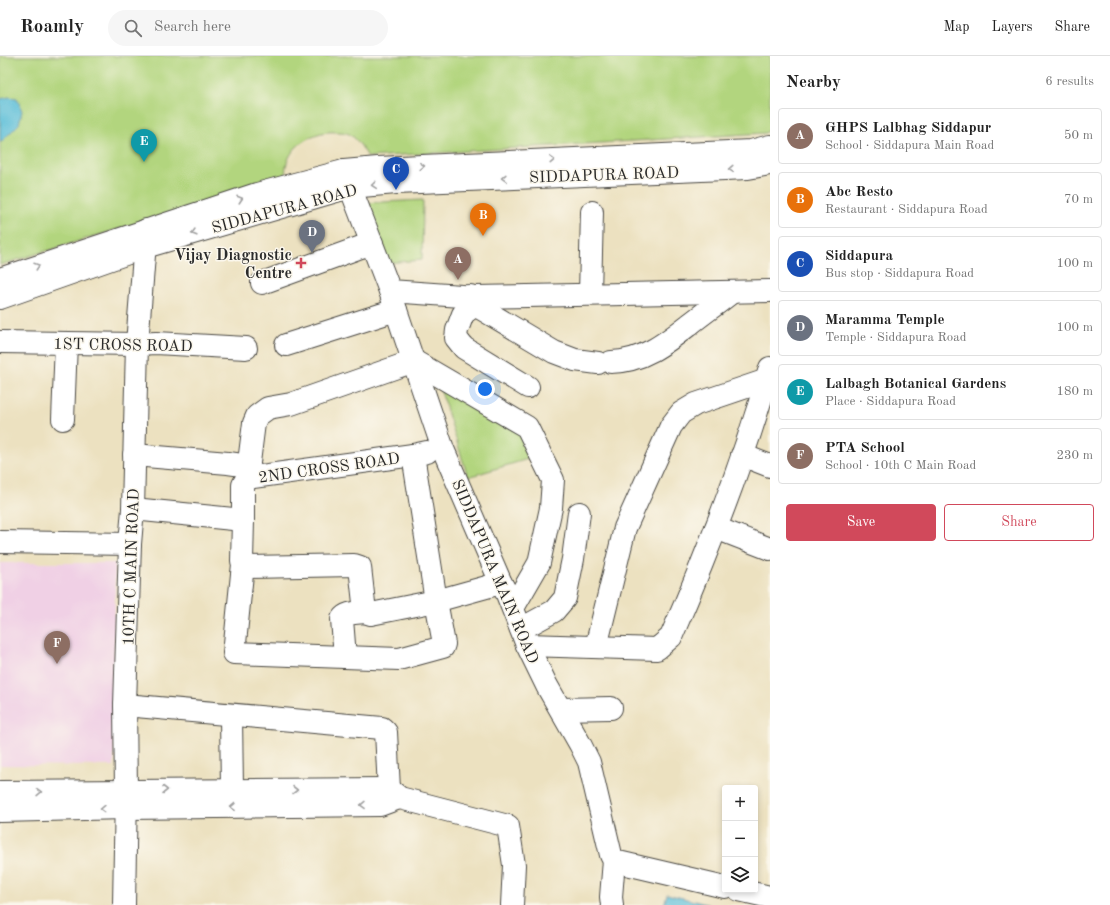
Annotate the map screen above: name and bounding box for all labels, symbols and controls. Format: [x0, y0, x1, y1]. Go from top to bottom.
search box [108, 10, 388, 46]
icon: search [122, 17, 144, 39]
text: Roamly [20, 18, 84, 37]
text: Search here [154, 20, 231, 35]
text: Map [944, 20, 970, 34]
text: Layers [992, 20, 1033, 34]
text: Share [1055, 20, 1090, 34]
text: Nearby [786, 74, 841, 91]
text: 6 results [1045, 75, 1094, 88]
text: GHPS Lalbhag Siddapur [825, 121, 991, 136]
pin: E [131, 129, 157, 162]
text: A [795, 129, 805, 142]
text: 50 m [1064, 129, 1093, 142]
text: School · Siddapura Main Road [825, 139, 994, 152]
one-way arrow [549, 156, 555, 164]
pin: C [383, 157, 409, 190]
one-way arrow [419, 161, 425, 170]
one-way arrow [728, 164, 734, 173]
street label: SIDDAPURA ROAD [529, 165, 679, 187]
one-way arrow [501, 174, 507, 183]
street label: SIDDAPURA ROAD [209, 179, 359, 237]
one-way arrow [371, 180, 377, 189]
text: Abc Resto [825, 185, 893, 200]
text: B [795, 193, 805, 206]
text: 70 m [1064, 193, 1093, 206]
one-way arrow [237, 195, 244, 204]
pin: B [470, 203, 496, 236]
text: Restaurant · Siddapura Road [825, 203, 988, 216]
pin: D [299, 220, 325, 253]
one-way arrow [191, 228, 198, 237]
pin: A [445, 247, 471, 280]
place label: Vijay Diagnostic Centre [174, 248, 292, 282]
text: Siddapura [825, 249, 893, 264]
marker: Vijay Diagnostic Centre [295, 257, 307, 269]
text: C [796, 257, 804, 270]
text: 100 m [1056, 257, 1093, 270]
one-way arrow [33, 263, 40, 271]
text: Bus stop · Siddapura Road [825, 267, 974, 280]
text: Maramma Temple [825, 313, 945, 328]
text: D [795, 321, 805, 334]
text: 100 m [1056, 321, 1093, 334]
text: Temple · Siddapura Road [825, 331, 966, 344]
street label: 1ST CROSS ROAD [53, 337, 193, 355]
text: Lalbagh Botanical Gardens [825, 377, 1006, 392]
your location [475, 379, 495, 399]
text: E [796, 385, 804, 398]
text: 180 m [1056, 385, 1093, 398]
text: Place · Siddapura Road [825, 395, 956, 408]
text: PTA School [825, 441, 905, 456]
text: F [796, 449, 804, 462]
text: 230 m [1056, 449, 1093, 462]
street label: 2ND CROSS ROAD [258, 451, 401, 487]
text: School · 10th C Main Road [825, 459, 976, 472]
street label: SIDDAPURA MAIN ROAD [448, 477, 540, 666]
street label: 10TH C MAIN ROAD [121, 488, 143, 646]
button: Save [786, 504, 936, 541]
button: Share [944, 504, 1094, 541]
pin: F [44, 631, 70, 664]
map controls [722, 785, 758, 893]
button: + [722, 785, 758, 821]
one-way arrow [162, 786, 168, 795]
one-way arrow [292, 786, 298, 794]
one-way arrow [36, 788, 42, 796]
one-way arrow [360, 801, 366, 809]
one-way arrow [230, 803, 236, 811]
one-way arrow [100, 804, 106, 813]
button: − [722, 821, 758, 857]
button: layers [722, 857, 758, 893]

